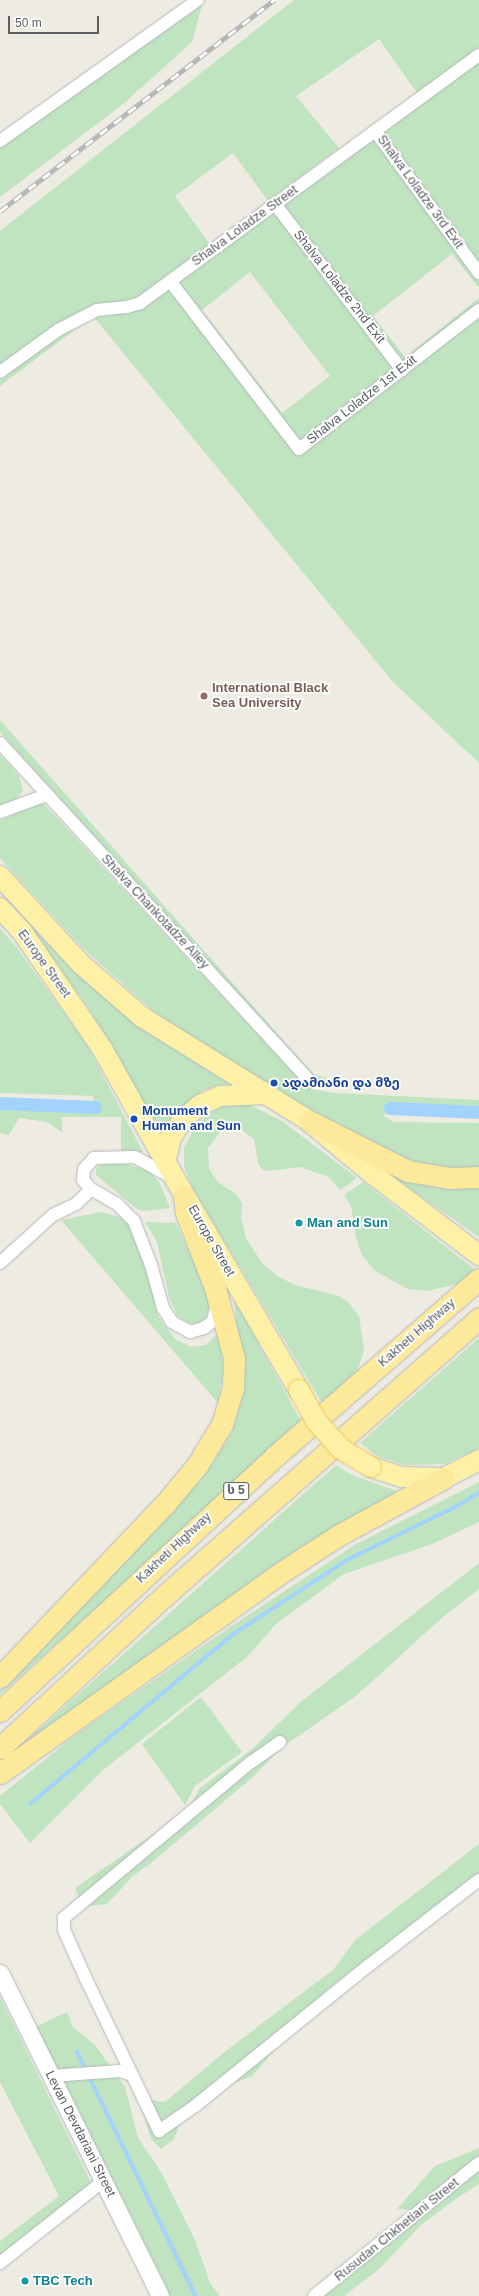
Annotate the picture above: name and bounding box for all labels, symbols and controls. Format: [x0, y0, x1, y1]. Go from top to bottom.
scale bar [10, 8, 101, 34]
text: 50 m [15, 16, 42, 30]
street label: Shalva Loladze 3rd Exit [374, 132, 466, 252]
street label: Shalva Loladze Street [189, 182, 301, 270]
street label: Shalva Loladze 2nd Exit [290, 227, 388, 347]
street label: Shalva Loladze 1st Exit [304, 352, 420, 448]
place label: International Black Sea University [212, 681, 328, 712]
marker: International Black Sea University [199, 691, 209, 701]
street label: Shalva Chankotadze Alley [98, 851, 212, 973]
street label: Europe Street [14, 927, 74, 1001]
place label: ადამიანი და მზე [282, 1075, 400, 1091]
marker: ადამიანი და მზე [269, 1078, 279, 1088]
place label: Monument Human and Sun [142, 1104, 241, 1135]
marker: Monument Human and Sun [129, 1114, 139, 1124]
street label: Europe Street [184, 1202, 238, 1280]
place label: Man and Sun [307, 1215, 388, 1231]
marker: Man and Sun [294, 1218, 304, 1228]
street label: Kakheti Highway [375, 1295, 459, 1371]
road number: ს 5 [223, 1481, 249, 1501]
street label: Kakheti Highway [133, 1509, 215, 1587]
street label: Levan Devdariani Street [41, 2068, 119, 2200]
street label: Rusudan Chkhetiani Street [332, 2175, 462, 2285]
place label: TBC Tech [33, 2273, 93, 2289]
marker: TBC Tech [20, 2276, 30, 2286]

